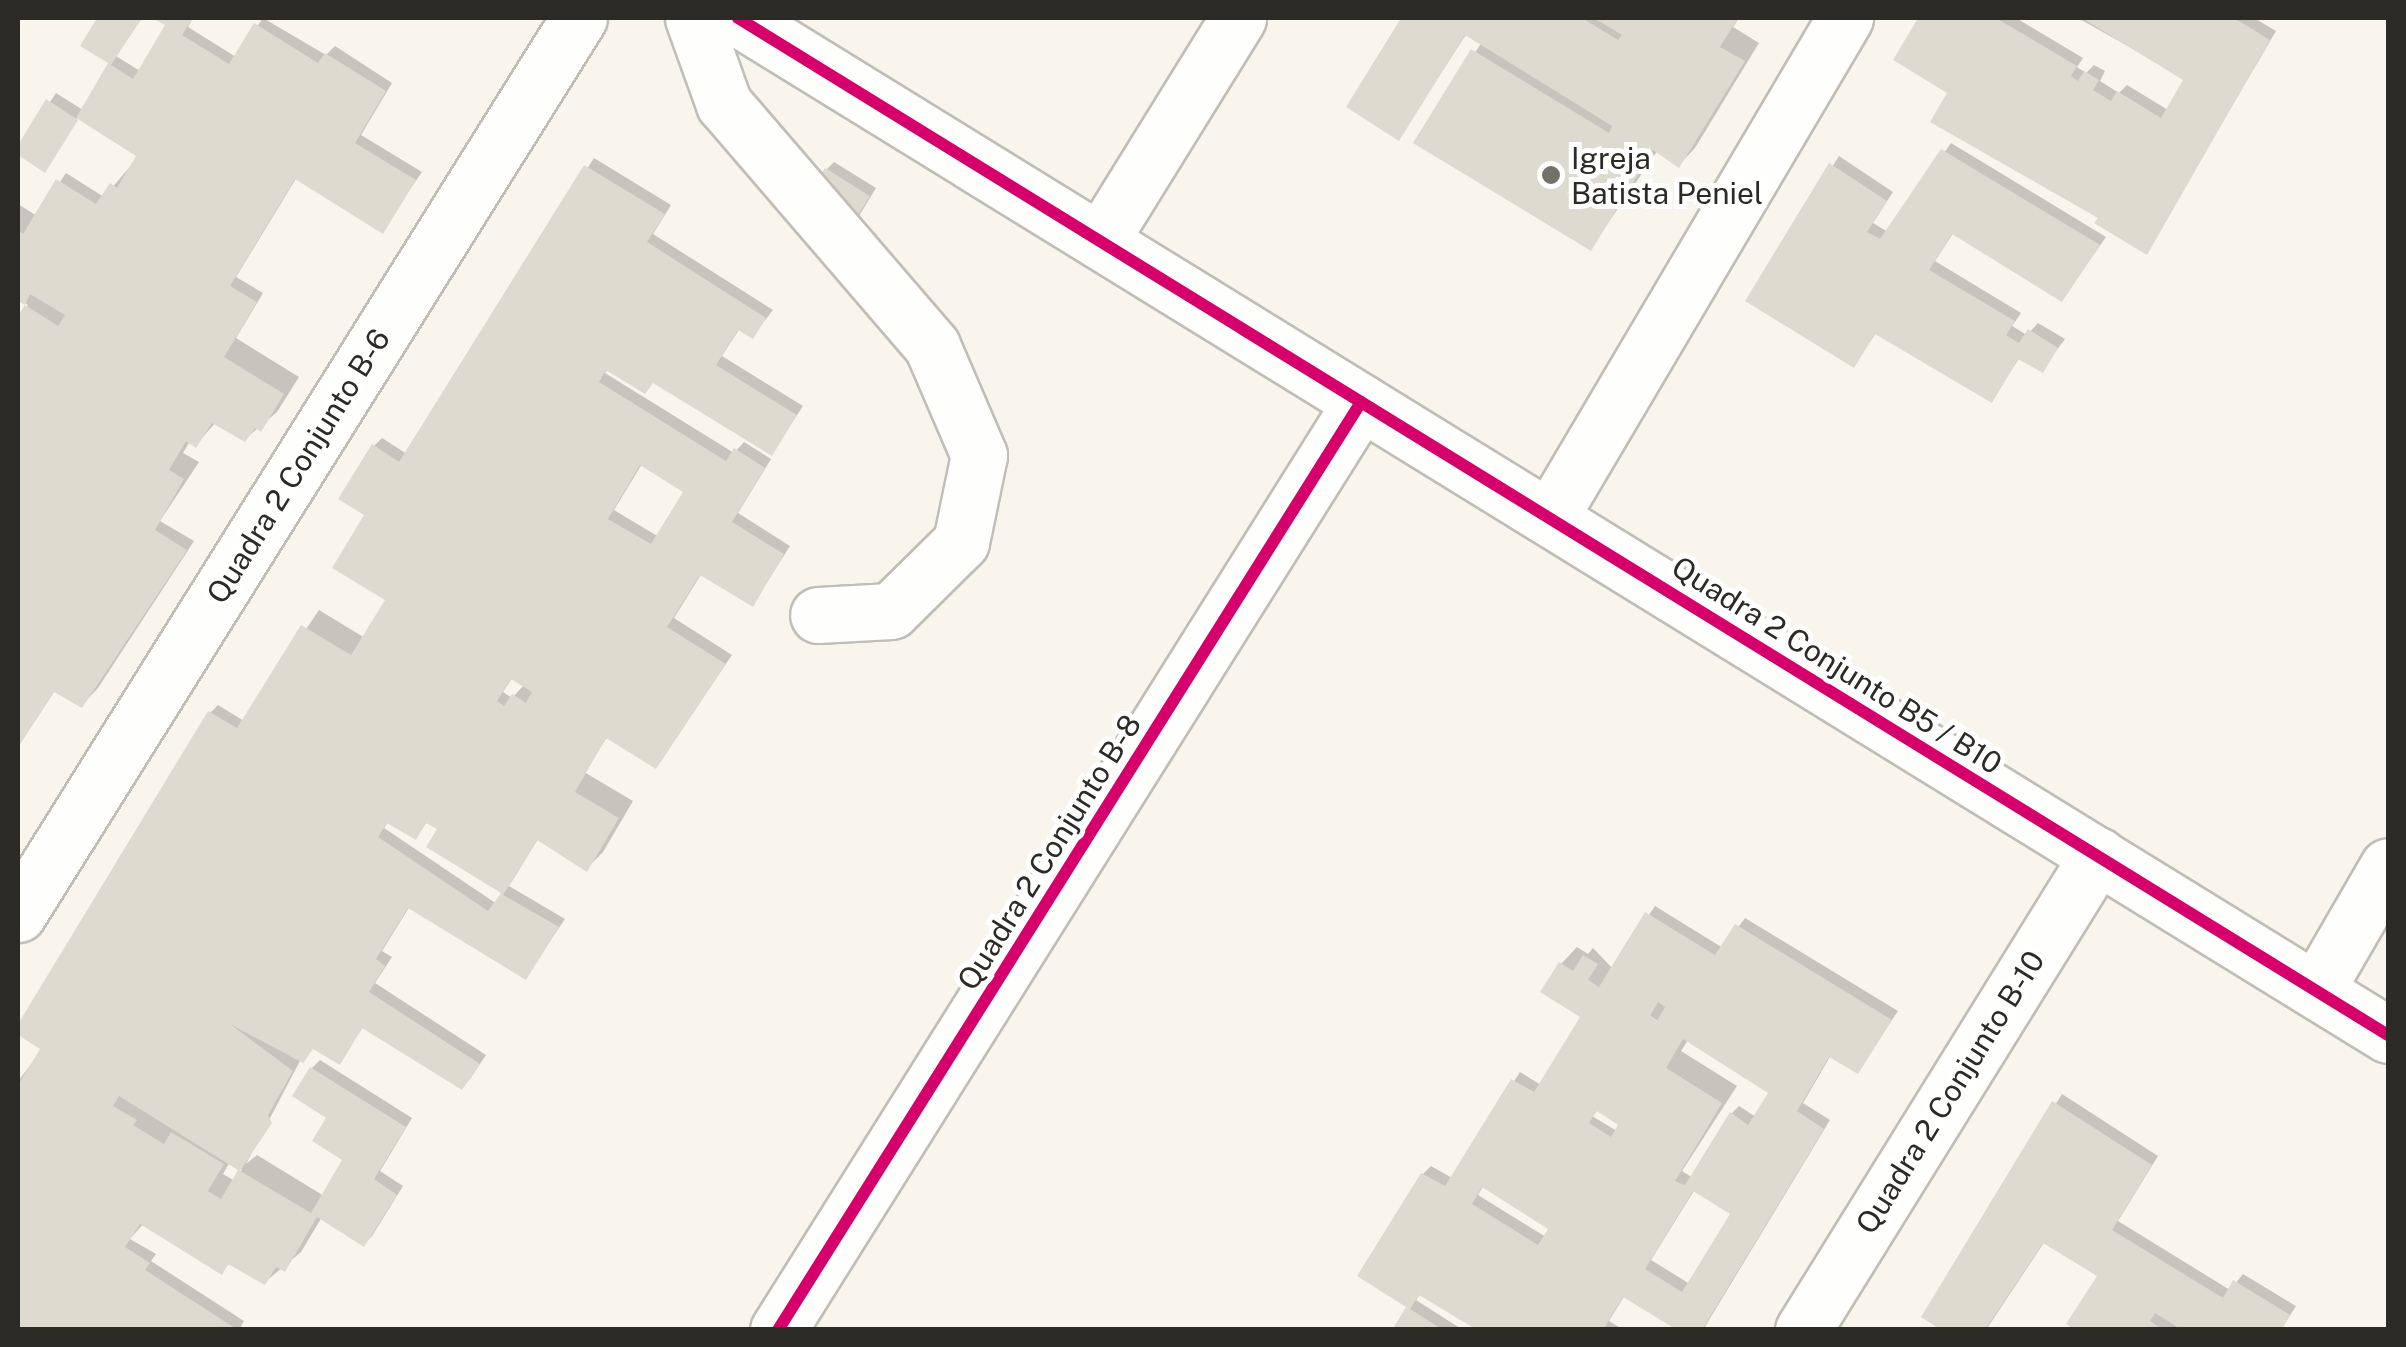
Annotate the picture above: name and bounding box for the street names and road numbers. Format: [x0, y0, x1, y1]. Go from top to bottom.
street label: Quadra 2 Conjunto B-6 [199, 322, 397, 610]
street label: Quadra 2 Conjunto B5 / B10 [1665, 548, 2009, 782]
street label: Quadra 2 Conjunto B-8 [950, 708, 1148, 996]
street label: Quadra 2 Conjunto B-10 [1848, 944, 2052, 1240]

